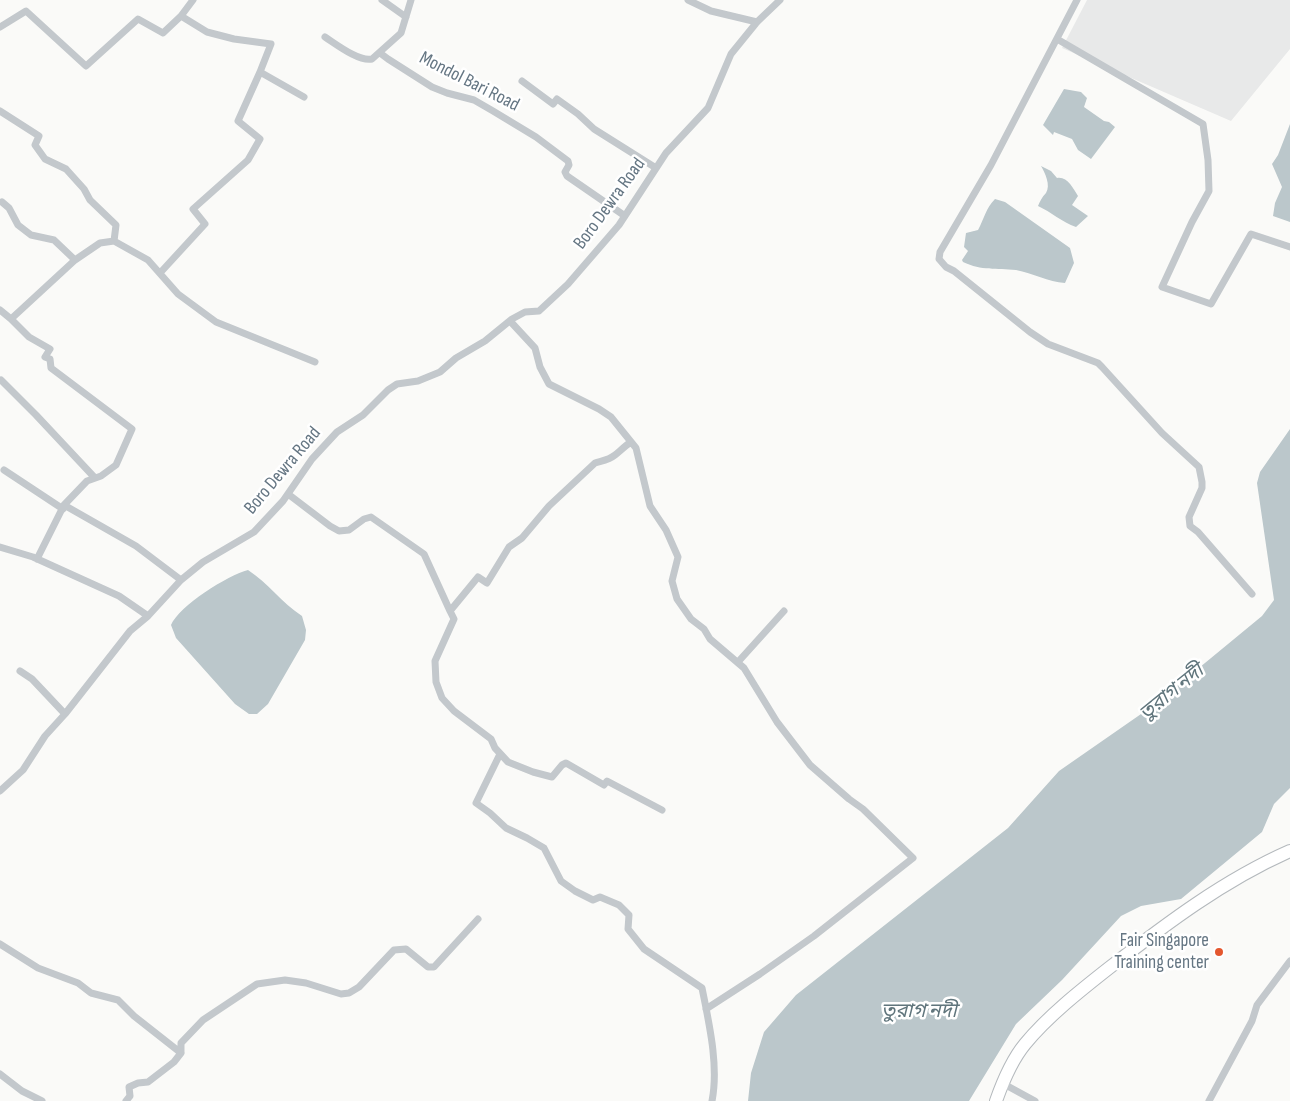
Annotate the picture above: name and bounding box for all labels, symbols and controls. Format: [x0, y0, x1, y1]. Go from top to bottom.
street label: Mondol Bari Road [415, 47, 523, 117]
street label: Boro Dewra Road [569, 154, 651, 254]
street label: Boro Dewra Road [240, 423, 326, 519]
water label: তুরাগ নদী [1135, 660, 1209, 726]
place label: Fair Singapore Training center [1114, 930, 1209, 974]
marker: Fair Singapore Training center [1213, 946, 1225, 958]
water label: তুরাগ নদী [881, 1000, 957, 1024]

